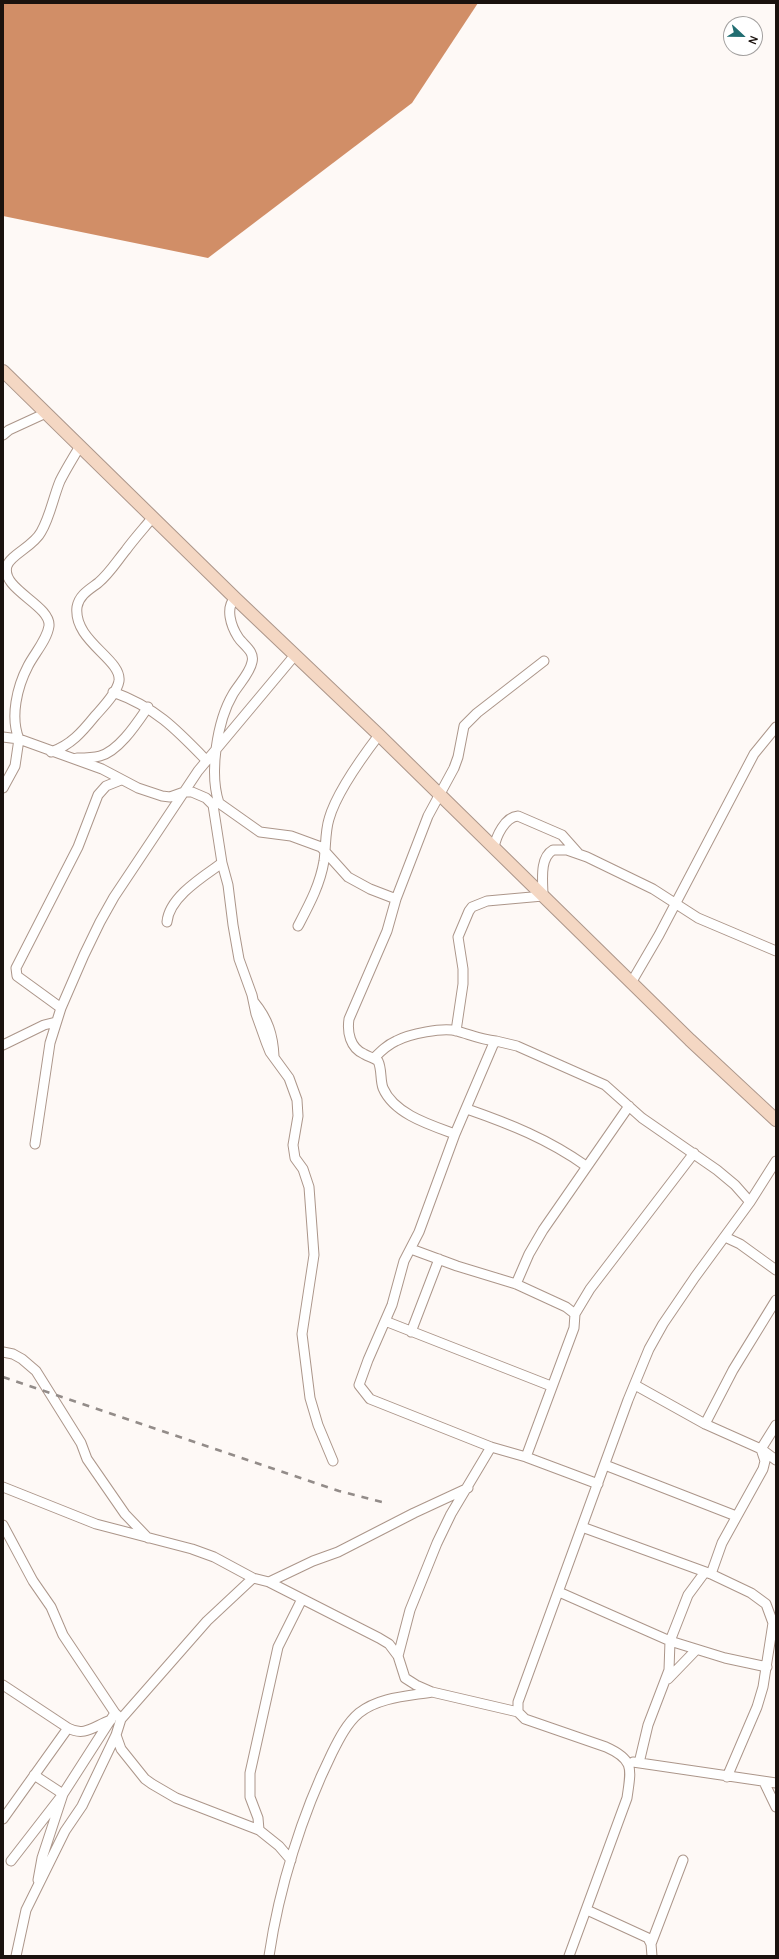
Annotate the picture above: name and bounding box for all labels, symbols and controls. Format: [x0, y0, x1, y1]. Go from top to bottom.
north arrow [723, 16, 763, 56]
text: N [745, 34, 762, 47]

